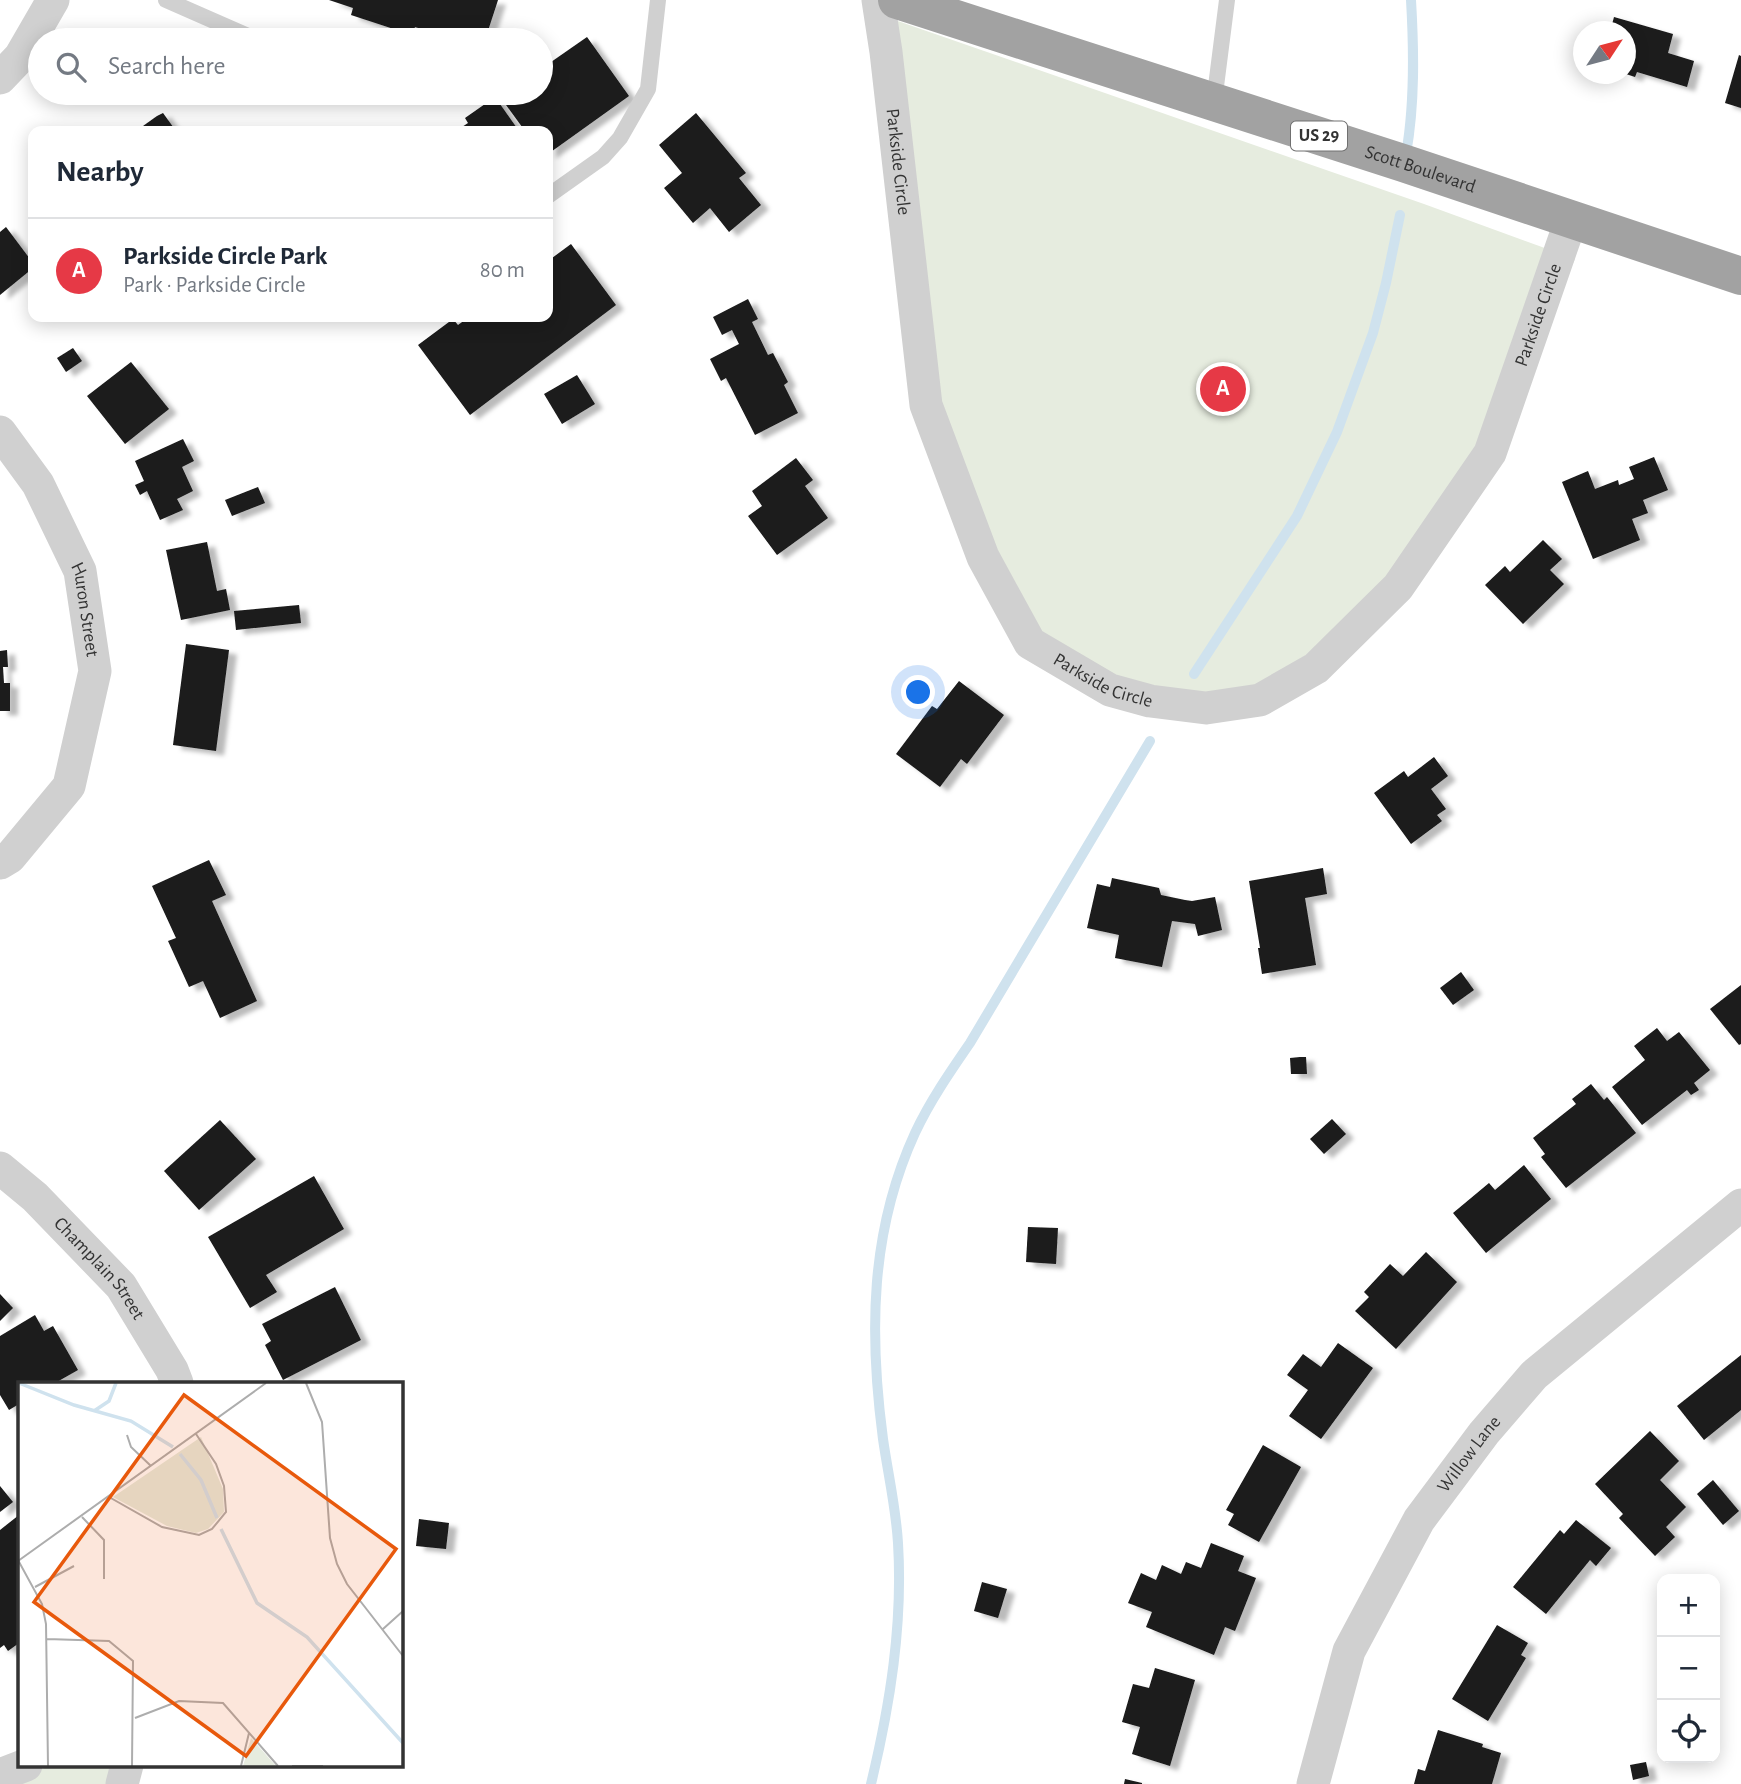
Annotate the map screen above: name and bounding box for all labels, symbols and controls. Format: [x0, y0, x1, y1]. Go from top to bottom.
north arrow [1573, 21, 1636, 84]
search box [28, 28, 553, 105]
icon: search [52, 48, 90, 86]
text: Search here [108, 53, 226, 79]
street label: Parkside Circle [883, 107, 914, 216]
road number: US 29 [1291, 121, 1347, 150]
street label: Scott Boulevard [1363, 142, 1478, 196]
text: Nearby [56, 157, 144, 187]
text: Parkside Circle Park [123, 243, 328, 269]
text: A [72, 259, 86, 282]
text: 80 m [480, 259, 525, 282]
street label: Parkside Circle [1511, 261, 1565, 369]
text: Park · Parkside Circle [123, 274, 306, 297]
pin: A [1200, 363, 1246, 415]
street label: Huron Street [68, 559, 102, 658]
street label: Parkside Circle [1050, 649, 1155, 711]
your location [901, 675, 935, 709]
street label: Champlain Street [50, 1213, 148, 1323]
inset map [18, 1382, 402, 1766]
street label: Willow Lane [1434, 1412, 1504, 1496]
map controls [1657, 1574, 1720, 1763]
button: + [1657, 1574, 1720, 1637]
button: − [1657, 1637, 1720, 1700]
button: locate [1657, 1700, 1720, 1763]

